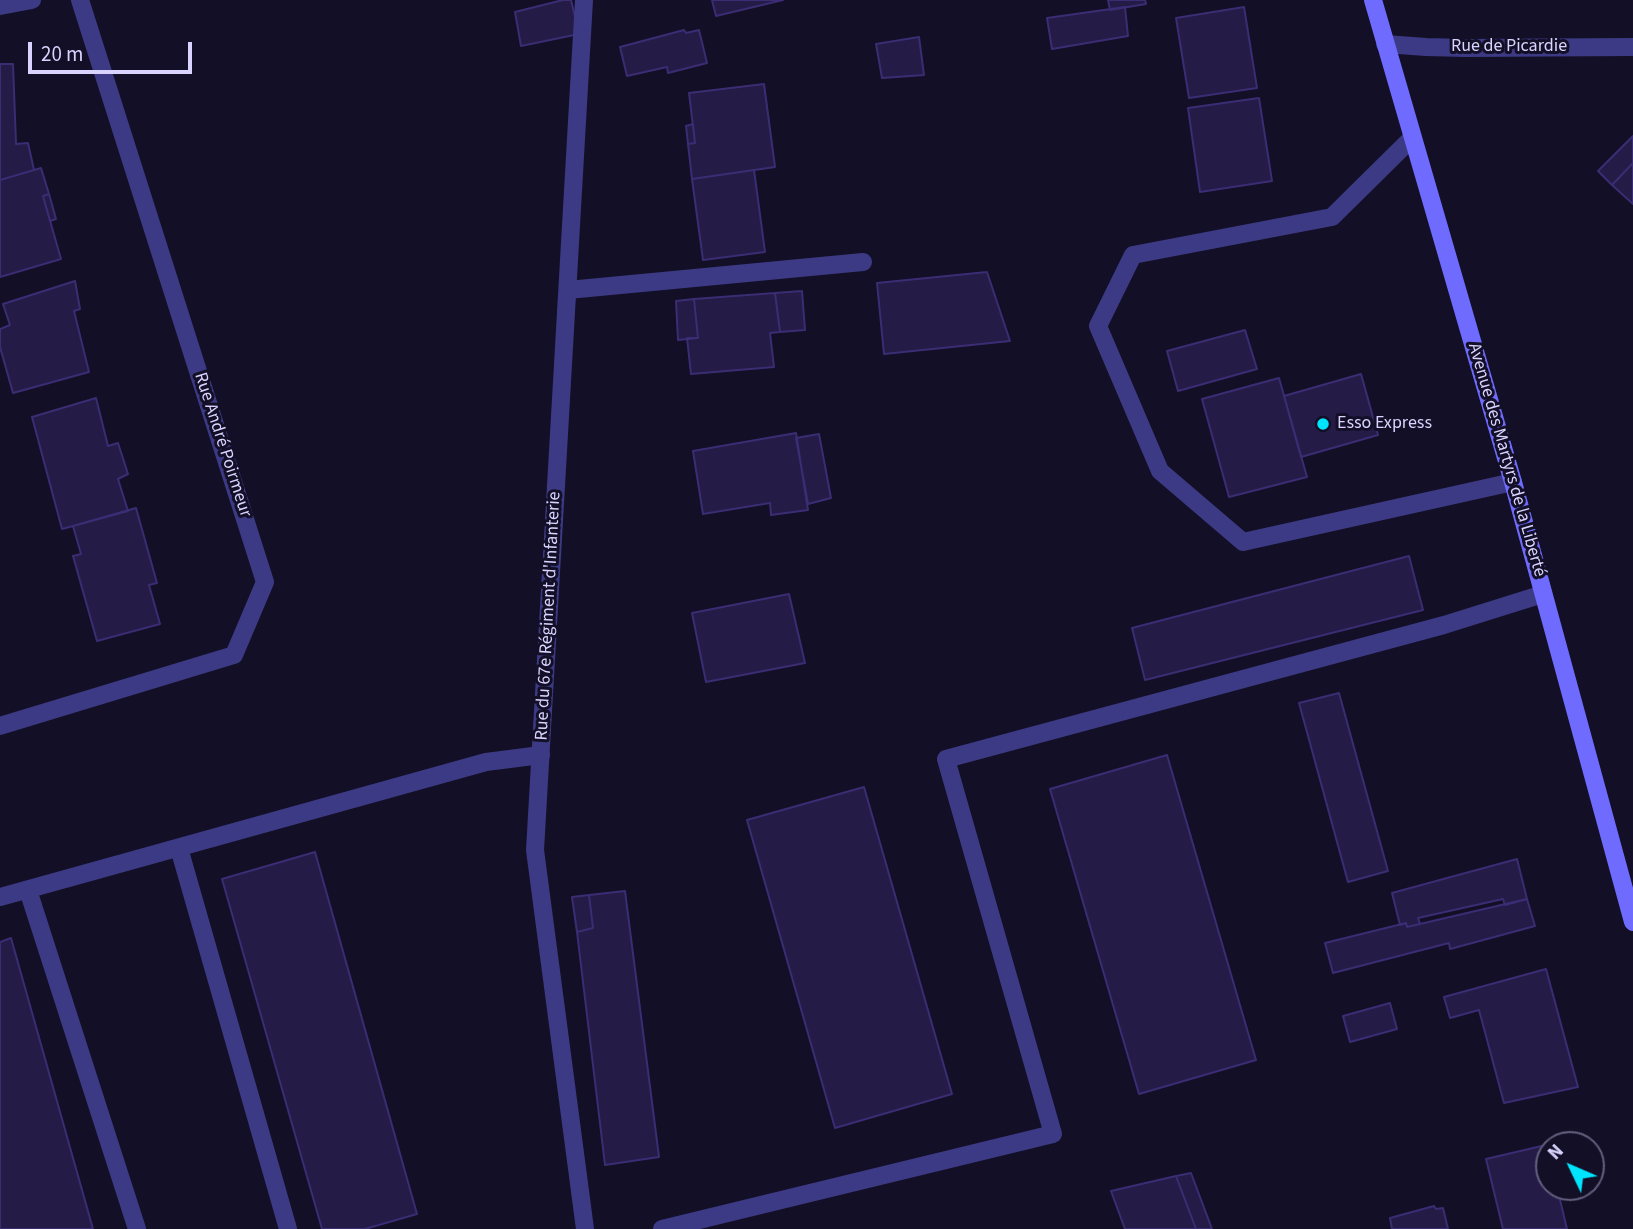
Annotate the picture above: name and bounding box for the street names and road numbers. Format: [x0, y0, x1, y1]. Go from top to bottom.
street label: Rue de Picardie [1451, 36, 1567, 58]
street label: Avenue des Martyrs de la Liberté [1462, 341, 1550, 579]
street label: Rue André Poirmeur [188, 370, 256, 520]
street label: Rue du 67e Régiment d'Infanterie [532, 491, 566, 741]

